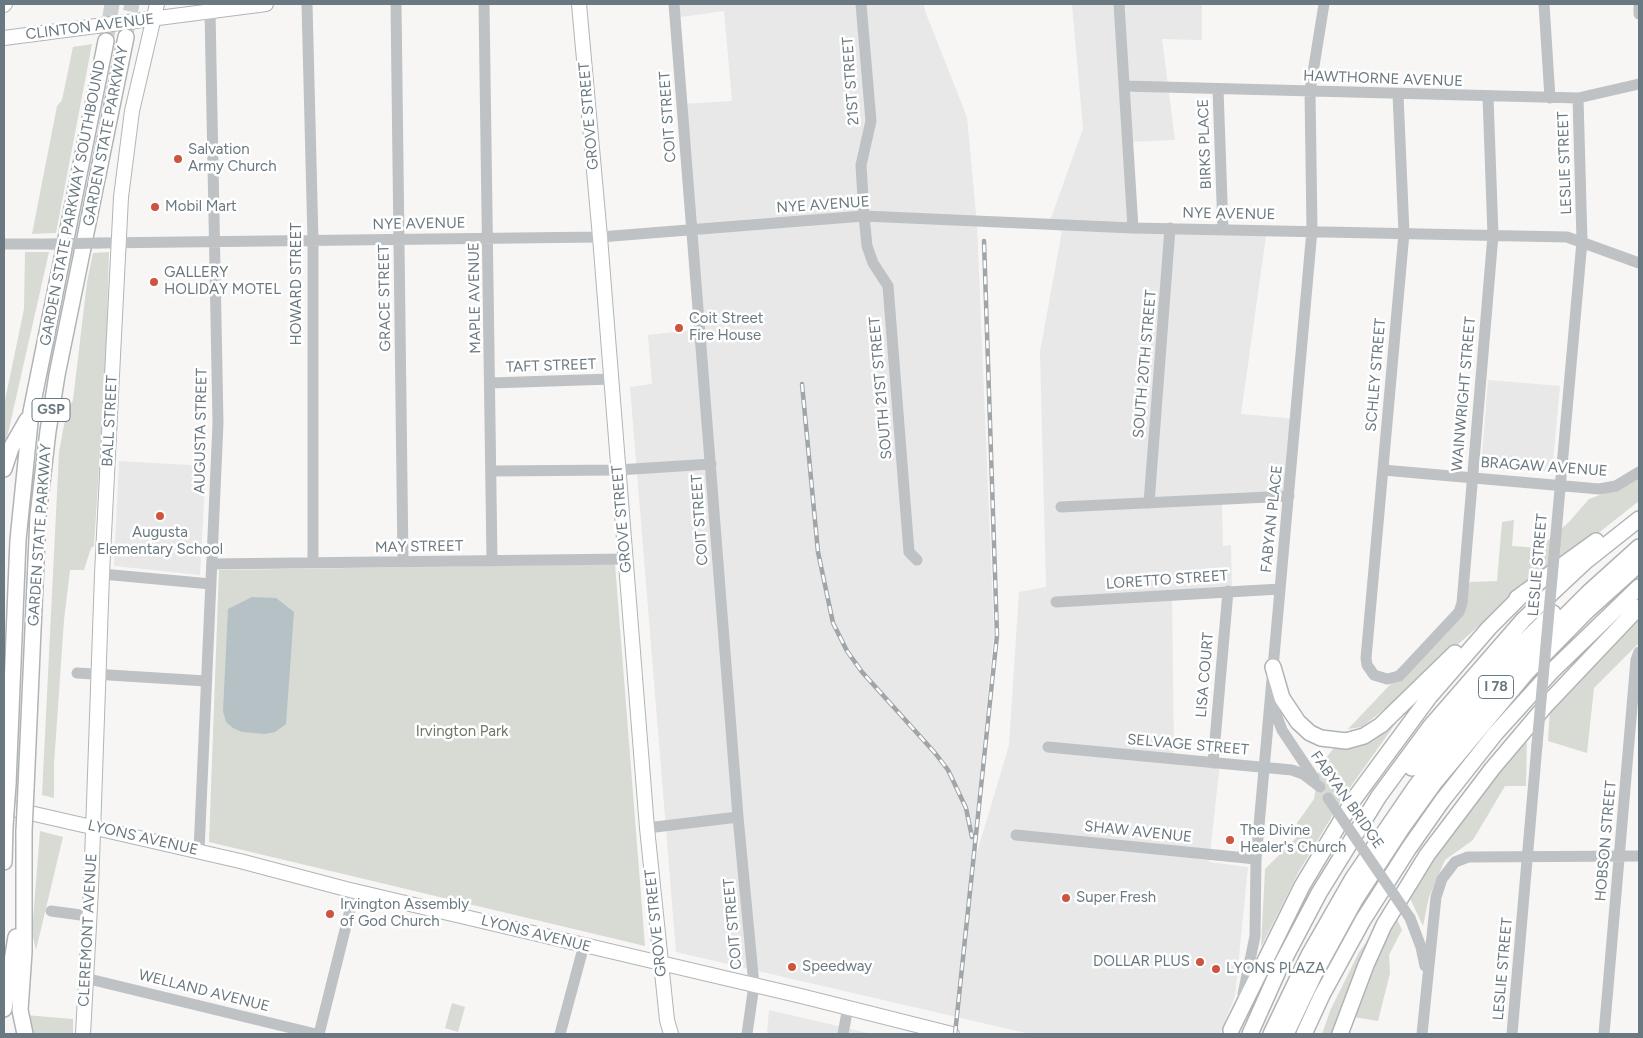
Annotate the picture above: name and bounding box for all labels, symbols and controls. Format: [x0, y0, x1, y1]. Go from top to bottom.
street label: CLINTON AVENUE [25, 10, 155, 44]
street label: 21ST STREET [839, 36, 863, 126]
street label: GARDEN STATE PARKWAY [80, 44, 132, 228]
street label: GARDEN STATE PARKWAY SOUTHBOUND [36, 59, 110, 347]
street label: GROVE STREET [575, 61, 603, 171]
street label: HAWTHORNE AVENUE [1303, 67, 1463, 91]
street label: COIT STREET [656, 71, 680, 163]
street label: BIRKS PLACE [1194, 98, 1216, 190]
street label: LESLIE STREET [1554, 111, 1576, 215]
place label: Salvation Army Church [188, 141, 277, 176]
marker: Salvation Army Church [172, 153, 184, 165]
street label: NYE AVENUE [776, 193, 870, 217]
place label: Mobil Mart [165, 198, 237, 216]
marker: Mobil Mart [149, 201, 161, 213]
street label: NYE AVENUE [1182, 204, 1276, 224]
street label: NYE AVENUE [372, 214, 466, 234]
street label: HOWARD STREET [288, 222, 306, 346]
street label: MAPLE AVENUE [465, 242, 485, 354]
street label: GRACE STREET [375, 244, 395, 352]
place label: GALLERY HOLIDAY MOTEL [164, 264, 281, 299]
marker: GALLERY HOLIDAY MOTEL [148, 276, 160, 288]
street label: SOUTH 20TH STREET [1130, 289, 1160, 439]
place label: Coit Street Fire House [689, 310, 763, 345]
street label: SOUTH 21ST STREET [866, 316, 896, 460]
street label: WAINWRIGHT STREET [1448, 316, 1480, 472]
street label: SCHLEY STREET [1362, 318, 1390, 432]
marker: Coit Street Fire House [673, 322, 685, 334]
street label: TAFT STREET [505, 355, 597, 377]
street label: AUGUSTA STREET [191, 368, 211, 494]
street label: BALL STREET [99, 375, 121, 467]
road number: GSP [32, 398, 70, 422]
street label: GARDEN STATE PARKWAY [25, 443, 55, 627]
street label: BRAGAW AVENUE [1480, 454, 1608, 480]
street label: GROVE STREET [608, 464, 636, 574]
street label: FABYAN PLACE [1257, 464, 1287, 574]
street label: COIT STREET [688, 474, 712, 566]
marker: Augusta Elementary School [154, 510, 166, 522]
street label: LESLIE STREET [1525, 513, 1551, 617]
place label: Augusta Elementary School [97, 524, 223, 559]
street label: MAY STREET [375, 537, 463, 557]
street label: LORETTO STREET [1105, 567, 1229, 593]
street label: LISA COURT [1192, 632, 1218, 718]
road number: I 78 [1478, 676, 1514, 699]
park label: Irvington Park [416, 723, 508, 741]
street label: SELVAGE STREET [1126, 731, 1250, 759]
street label: FABYAN BRIDGE [1307, 748, 1387, 852]
street label: HOBSON STREET [1592, 780, 1620, 902]
street label: LYONS AVENUE [86, 817, 200, 859]
street label: SHAW AVENUE [1083, 817, 1193, 847]
place label: The Divine Healer's Church [1240, 822, 1346, 857]
marker: The Divine Healer's Church [1224, 834, 1236, 846]
street label: CLEREMONT AVENUE [75, 853, 101, 1007]
street label: GROVE STREET [641, 868, 671, 978]
street label: COIT STREET [720, 878, 746, 970]
place label: Super Fresh [1076, 889, 1156, 907]
marker: Super Fresh [1060, 892, 1072, 904]
place label: Irvington Assembly of God Church [340, 896, 469, 931]
marker: Irvington Assembly of God Church [324, 908, 336, 920]
street label: LYONS AVENUE [479, 912, 593, 956]
street label: LESLIE STREET [1490, 917, 1516, 1021]
place label: DOLLAR PLUS [1093, 953, 1190, 971]
marker: DOLLAR PLUS [1194, 956, 1206, 968]
place label: Speedway [802, 958, 872, 976]
place label: LYONS PLAZA [1226, 960, 1325, 978]
marker: Speedway [786, 961, 798, 973]
marker: LYONS PLAZA [1210, 963, 1222, 975]
street label: WELLAND AVENUE [137, 966, 271, 1016]

